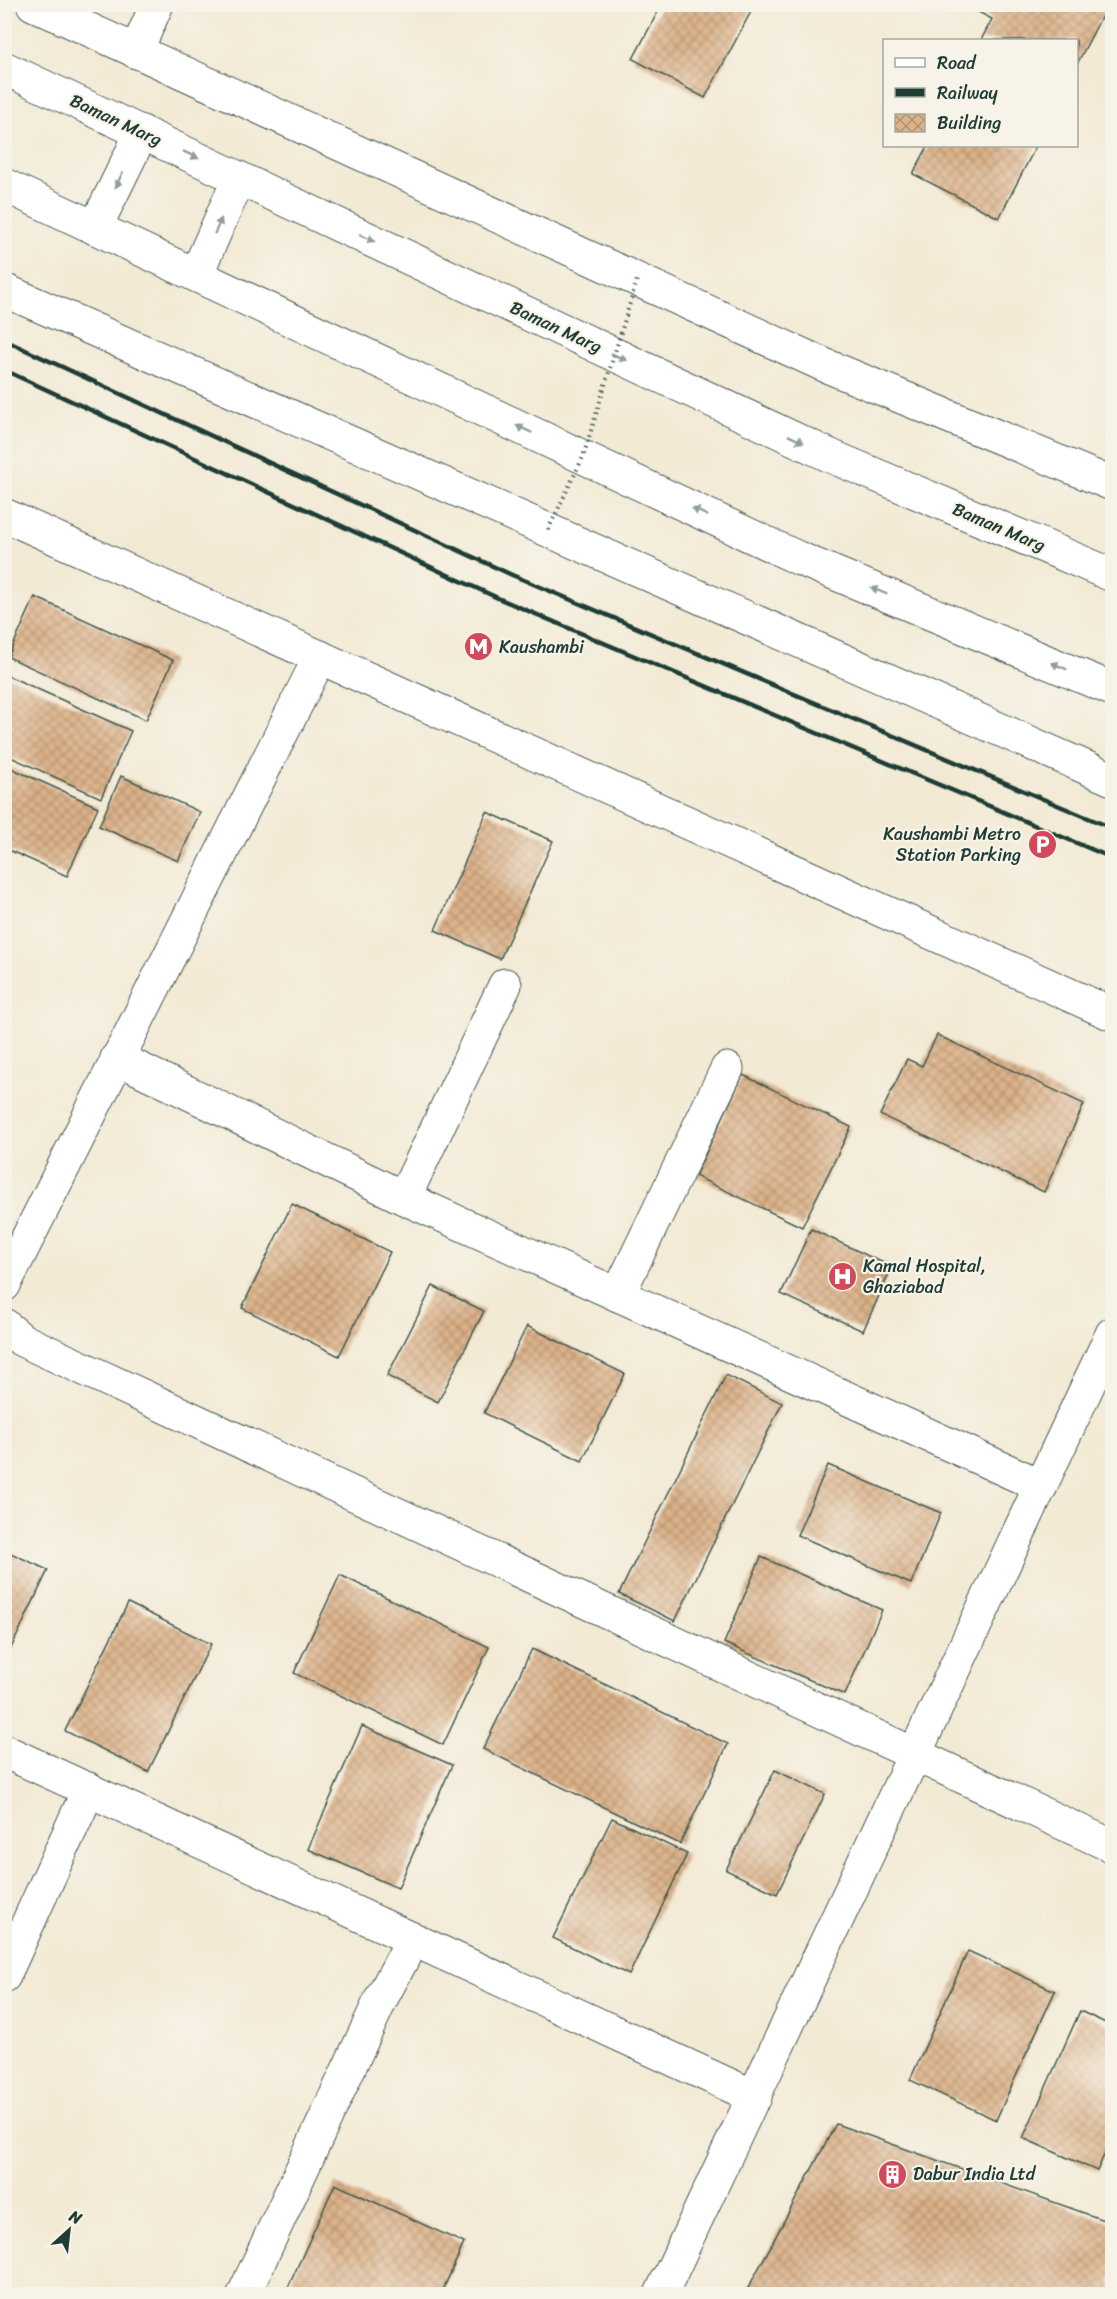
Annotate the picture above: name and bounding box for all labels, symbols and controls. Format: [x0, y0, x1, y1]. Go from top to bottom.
legend [883, 39, 1078, 147]
text: Road [937, 47, 977, 79]
text: Railway [937, 77, 999, 109]
street label: Baman Marg [65, 85, 167, 155]
text: Building [937, 107, 1001, 139]
one-way arrow [182, 150, 199, 159]
one-way arrow [114, 171, 123, 188]
one-way arrow [213, 218, 222, 235]
one-way arrow [358, 233, 375, 242]
street label: Baman Marg [505, 292, 607, 362]
one-way arrow [611, 352, 628, 361]
one-way arrow [515, 425, 532, 434]
one-way arrow [787, 435, 804, 444]
street label: Baman Marg [947, 493, 1051, 561]
one-way arrow [691, 507, 709, 517]
one-way arrow [869, 586, 887, 596]
metro station icon: Kaushambi [462, 631, 494, 663]
place label: Kaushambi [499, 631, 585, 663]
one-way arrow [1049, 661, 1067, 671]
place label: Kaushambi Metro Station Parking [883, 818, 1021, 871]
parking icon: Kaushambi Metro Station Parking [1026, 828, 1058, 860]
place label: Kamal Hospital, Ghaziabad [863, 1250, 986, 1303]
hospital icon: Kamal Hospital, Ghaziabad [826, 1260, 858, 1292]
building icon: Dabur India Ltd [876, 2158, 908, 2190]
place label: Dabur India Ltd [913, 2158, 1037, 2190]
north arrow [39, 2200, 99, 2260]
text: N [63, 2201, 88, 2233]

